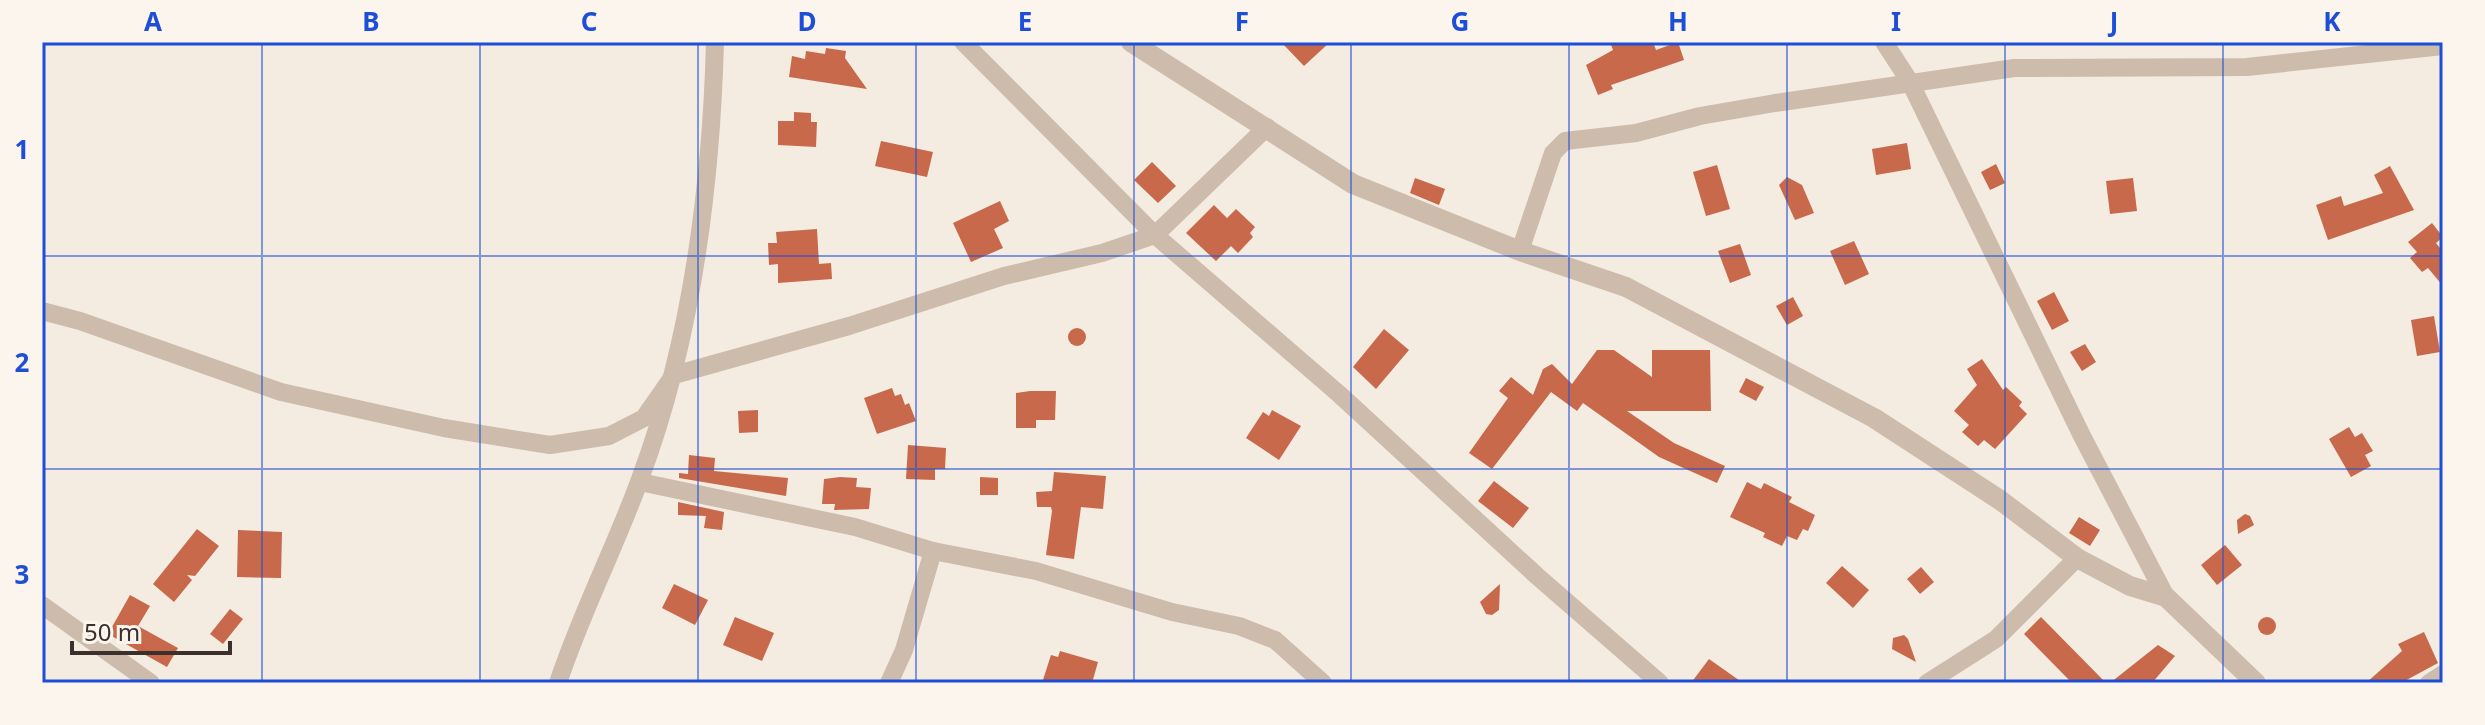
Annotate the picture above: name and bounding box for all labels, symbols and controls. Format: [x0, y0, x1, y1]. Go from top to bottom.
text: A [144, 3, 162, 39]
text: B [362, 3, 380, 39]
text: C [581, 3, 597, 39]
text: D [797, 3, 817, 39]
text: E [1018, 3, 1032, 39]
text: F [1235, 3, 1249, 39]
text: G [1451, 3, 1469, 39]
text: H [1668, 3, 1688, 39]
text: I [1891, 3, 1901, 39]
text: J [2108, 3, 2118, 39]
text: K [2323, 3, 2341, 39]
text: 1 [15, 131, 29, 167]
text: 2 [15, 344, 30, 380]
text: 3 [15, 556, 29, 592]
scale bar [72, 605, 230, 655]
text: 50 m [84, 615, 140, 648]

